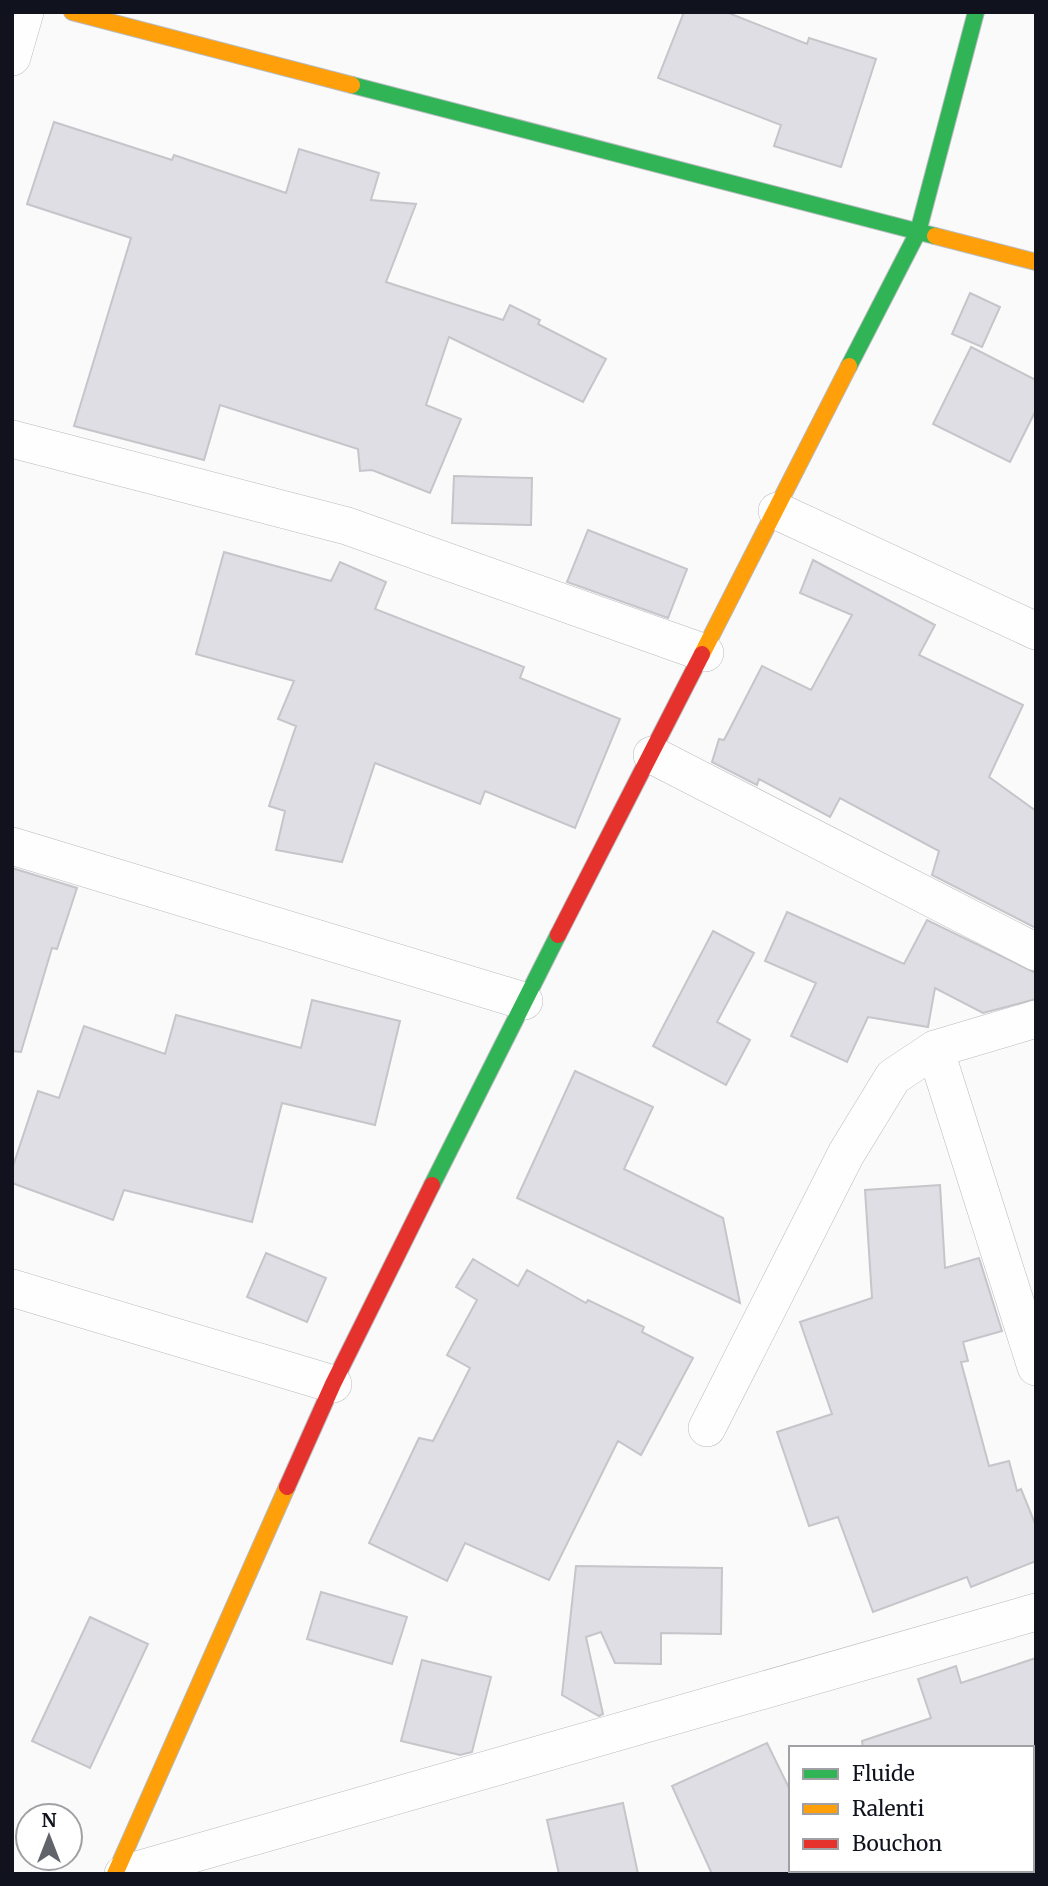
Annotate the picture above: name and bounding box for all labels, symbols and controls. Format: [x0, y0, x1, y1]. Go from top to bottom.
legend [789, 1746, 1034, 1872]
text: Fluide [852, 1760, 915, 1787]
text: Ralenti [852, 1795, 924, 1822]
north arrow [14, 1802, 84, 1872]
text: N [41, 1808, 57, 1832]
text: Bouchon [852, 1830, 942, 1857]

